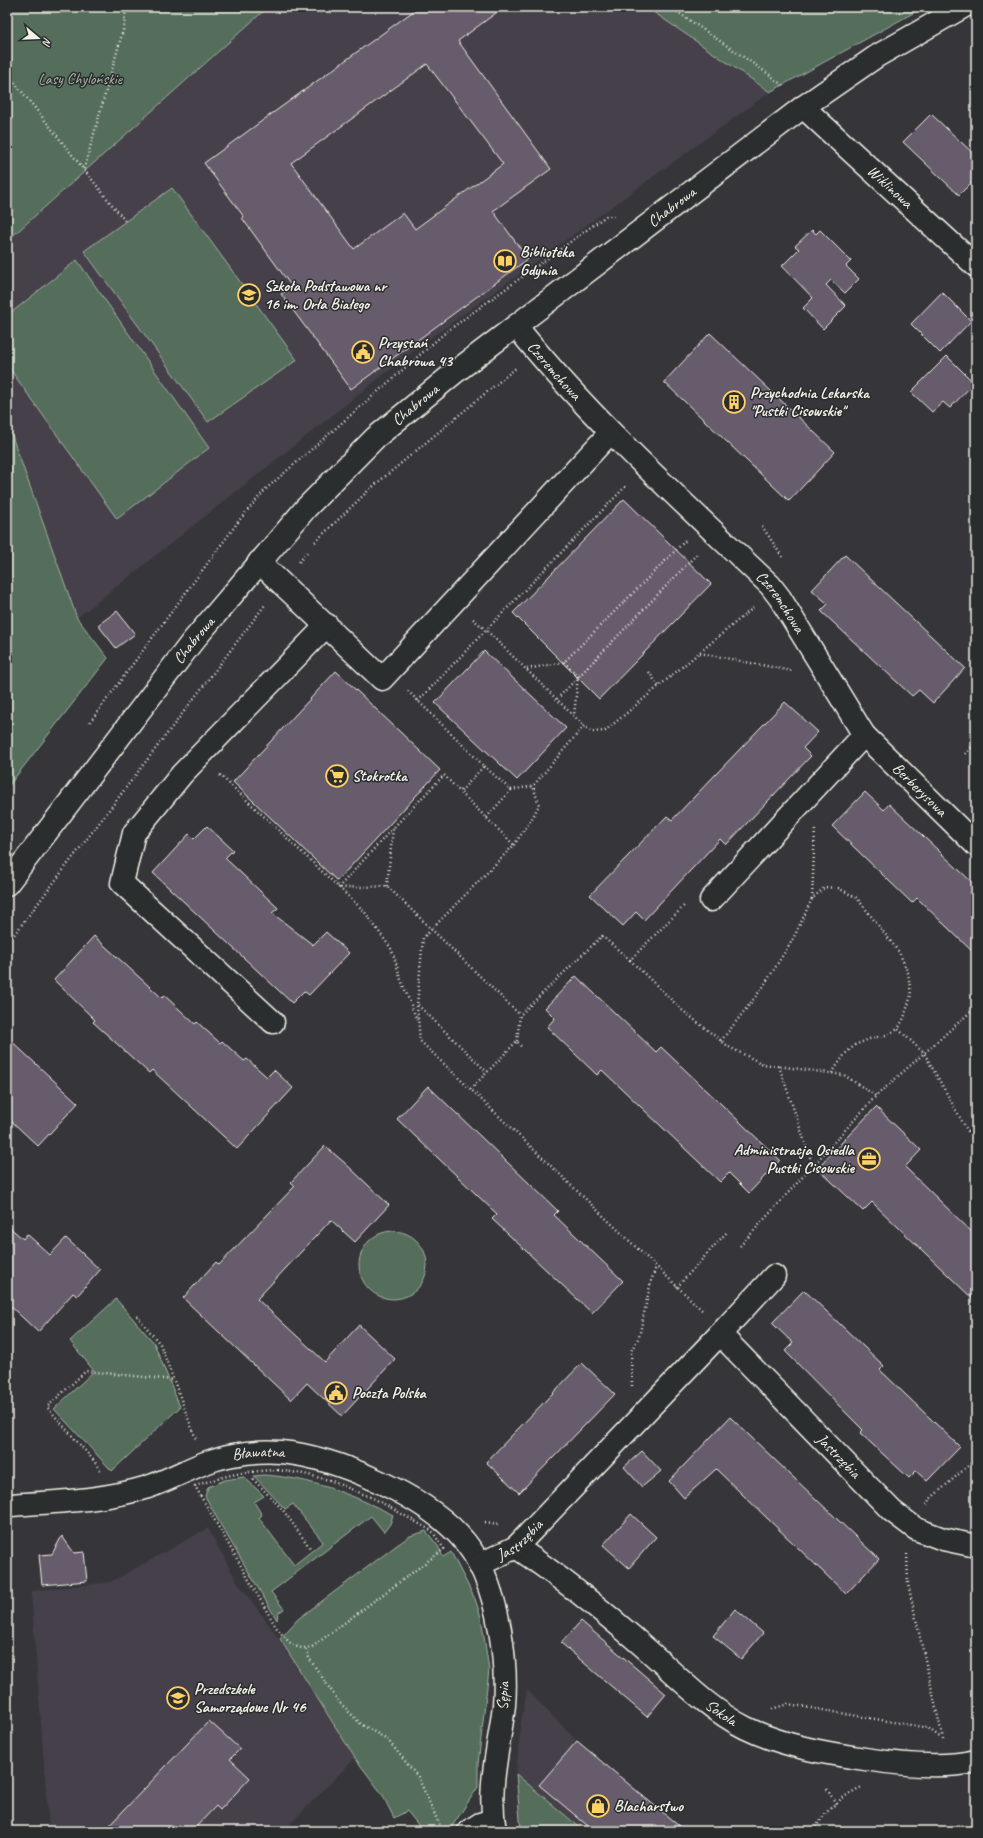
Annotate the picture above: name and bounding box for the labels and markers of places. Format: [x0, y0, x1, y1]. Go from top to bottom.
place label: Biblioteka Gdynia [520, 242, 575, 280]
library icon: Biblioteka Gdynia [492, 248, 518, 274]
place label: Szkoła Podstawowa nr 16 im. Orła Białego [264, 276, 389, 314]
school or university icon: Szkoła Podstawowa nr 16 im. Orła Białego [236, 282, 262, 308]
place label: Przystań Chabrowa 43 [378, 333, 454, 371]
public building icon: Przystań Chabrowa 43 [350, 339, 376, 365]
place label: Przychodnia Lekarska "Pustki Cisowskie" [750, 383, 870, 421]
building icon: Przychodnia Lekarska "Pustki Cisowskie" [721, 389, 747, 415]
supermarket icon: Stokrotka [324, 763, 350, 789]
place label: Stokrotka [352, 766, 408, 786]
place label: Administracja Osiedla Pustki Cisowskie [734, 1140, 856, 1178]
office icon: Administracja Osiedla Pustki Cisowskie [856, 1146, 882, 1172]
public building icon: Poczta Polska [323, 1380, 349, 1406]
place label: Poczta Polska [352, 1383, 428, 1403]
place label: Przedszkole Samorządowe Nr 46 [194, 1679, 307, 1717]
school or university icon: Przedszkole Samorządowe Nr 46 [165, 1685, 191, 1711]
shop icon: Blacharstwo [585, 1793, 611, 1819]
place label: Blacharstwo [614, 1796, 684, 1816]

